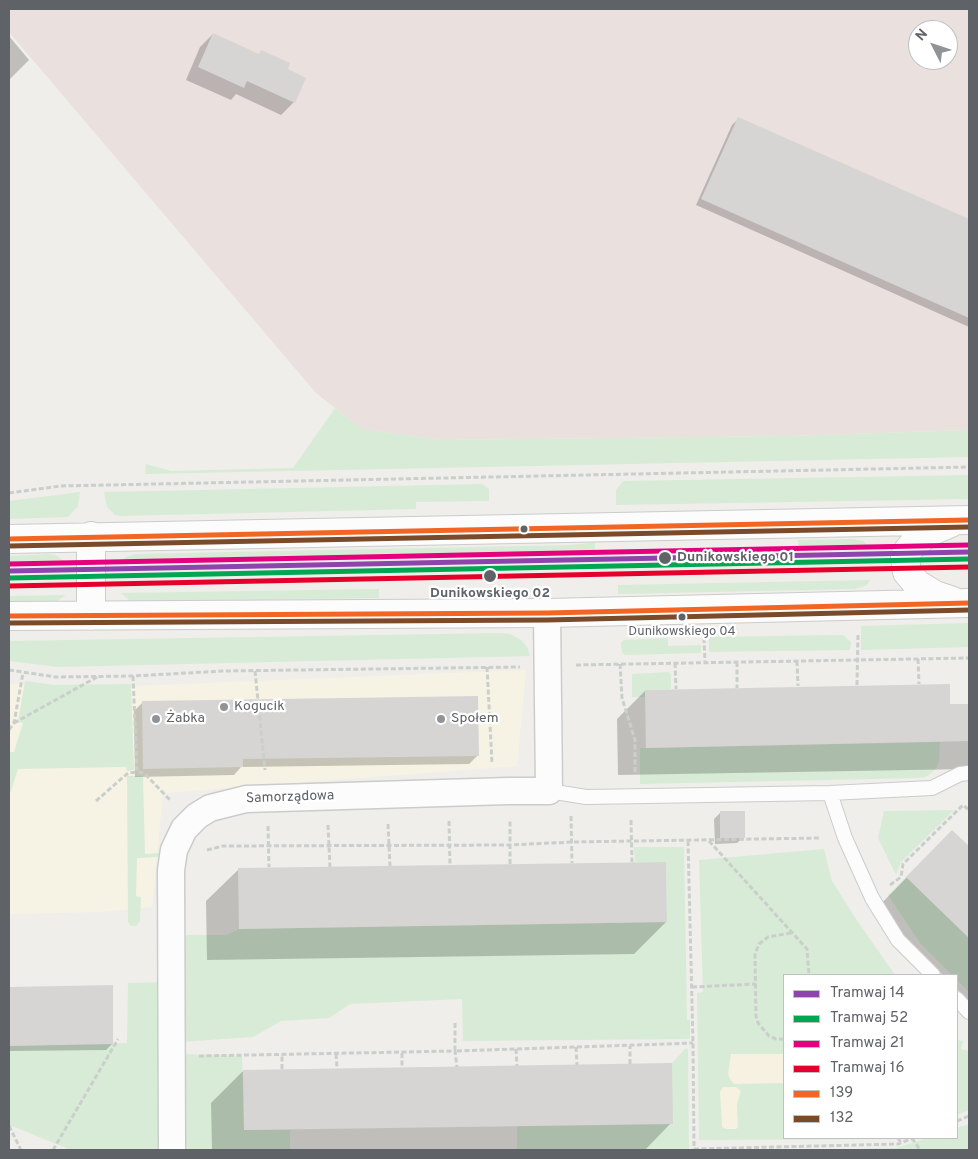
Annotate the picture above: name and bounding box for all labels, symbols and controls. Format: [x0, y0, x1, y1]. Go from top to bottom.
north arrow [908, 20, 958, 70]
text: N [912, 26, 932, 45]
unlabelled marker [519, 524, 529, 534]
marker: Dunikowskiego 01 [657, 550, 673, 566]
place label: Dunikowskiego 01 [677, 550, 794, 566]
marker: Dunikowskiego 02 [482, 568, 498, 584]
place label: Dunikowskiego 02 [430, 586, 550, 602]
marker: Dunikowskiego 04 [677, 612, 687, 622]
place label: Dunikowskiego 04 [628, 624, 736, 640]
place label: Kogucik [234, 699, 285, 715]
marker: Kogucik [218, 701, 230, 713]
place label: Żabka [166, 711, 205, 727]
place label: Społem [451, 711, 499, 727]
marker: Żabka [150, 713, 162, 725]
marker: Społem [435, 713, 447, 725]
street label: Samorządowa [246, 788, 334, 808]
legend [783, 974, 958, 1139]
text: Tramwaj 14 [830, 984, 904, 1003]
text: Tramwaj 52 [830, 1009, 908, 1028]
text: Tramwaj 21 [830, 1034, 905, 1053]
text: Tramwaj 16 [830, 1059, 904, 1078]
text: 139 [830, 1084, 853, 1103]
text: 132 [830, 1109, 854, 1128]

